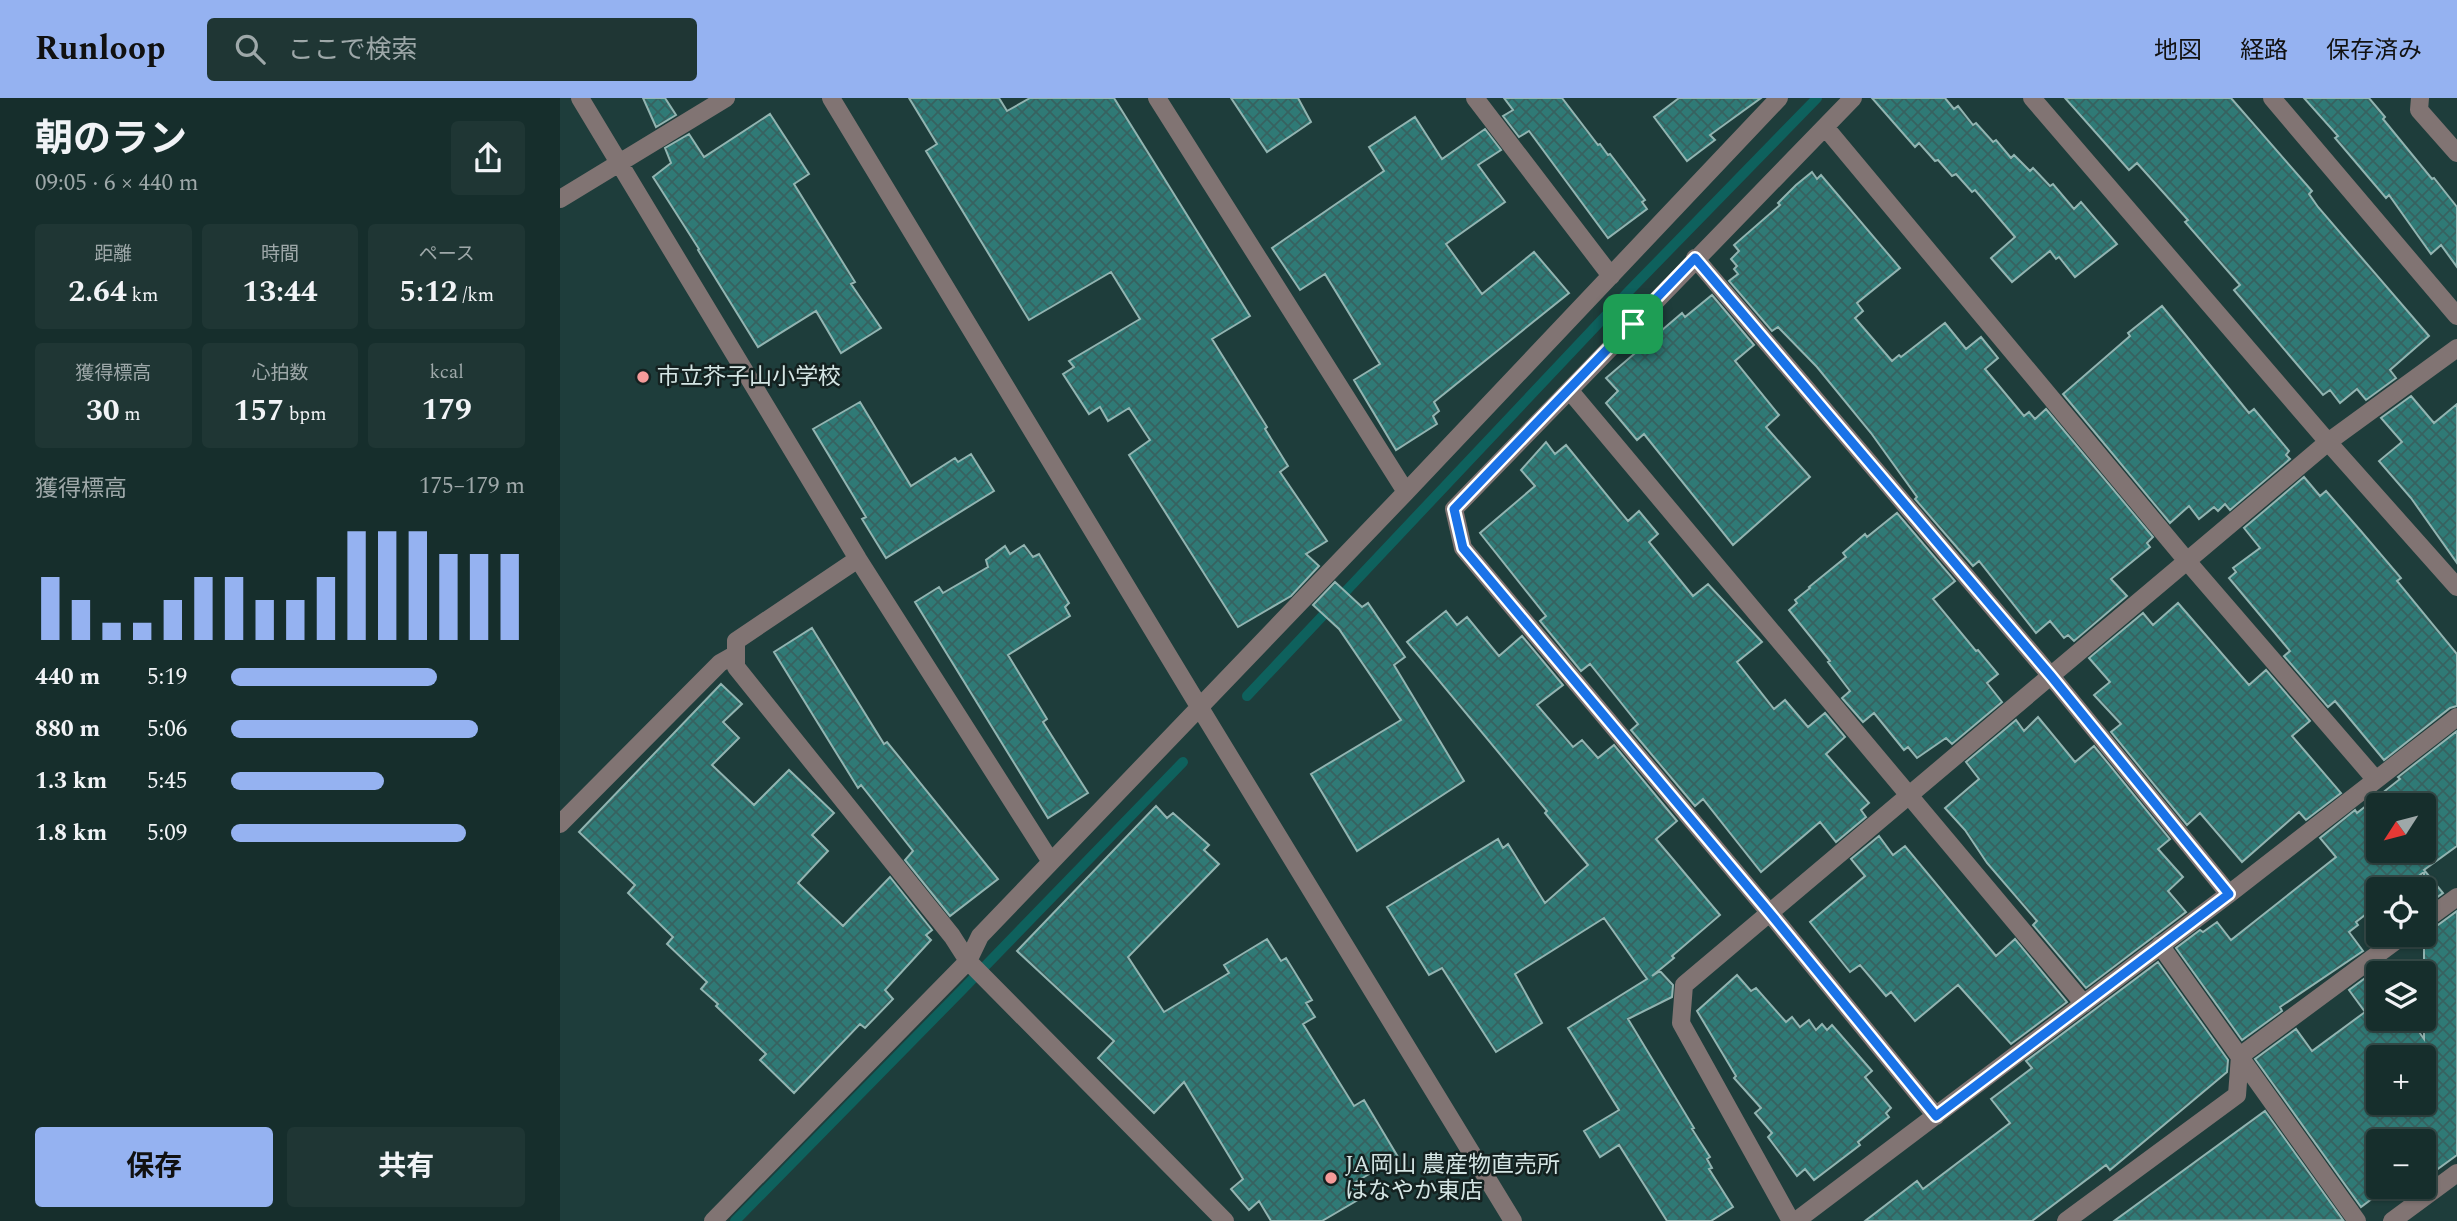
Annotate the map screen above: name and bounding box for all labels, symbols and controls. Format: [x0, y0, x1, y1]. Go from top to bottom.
search box [207, 18, 697, 81]
text: Runloop [35, 24, 165, 74]
icon: search [231, 30, 269, 68]
text: ここで検索 [287, 30, 417, 70]
text: 地図 [2154, 33, 2202, 69]
text: 経路 [2240, 33, 2288, 69]
text: 保存済み [2326, 33, 2422, 69]
text: 朝のラン [35, 111, 187, 169]
button: share [451, 121, 525, 195]
text: 09:05 · 6 × 440 m [35, 166, 199, 201]
text: 距離 [94, 240, 132, 269]
text: 時間 [261, 240, 299, 269]
text: ペース [419, 240, 475, 269]
text: 2.64 [68, 269, 127, 315]
text: 13:44 [242, 269, 318, 315]
text: 5:12 [399, 269, 458, 315]
text: km [127, 281, 158, 310]
text: /km [458, 281, 494, 310]
pin [1603, 294, 1663, 354]
icon: arrive [1614, 305, 1652, 343]
text: kcal [430, 358, 464, 387]
text: 獲得標高 [75, 359, 151, 388]
text: 心拍数 [251, 359, 309, 388]
place label: 市立芥子山小学校 [657, 360, 841, 395]
marker: 市立芥子山小学校 [635, 369, 651, 385]
text: 179 [421, 387, 472, 433]
text: 30 [86, 388, 120, 434]
text: 157 [233, 388, 284, 434]
text: m [120, 400, 141, 429]
text: bpm [284, 400, 327, 429]
text: 175–179 m [419, 469, 525, 504]
text: 獲得標高 [35, 472, 127, 507]
text: 440 m [35, 660, 100, 695]
text: 5:19 [147, 660, 187, 695]
text: 880 m [35, 712, 100, 747]
text: 5:06 [147, 712, 187, 747]
text: 1.3 km [35, 764, 107, 799]
text: 5:45 [147, 764, 187, 799]
north arrow [2366, 793, 2436, 863]
map controls [2366, 793, 2436, 1199]
text: 1.8 km [35, 816, 107, 851]
text: 5:09 [147, 816, 187, 851]
button: locate [2366, 877, 2436, 947]
button: layers [2366, 961, 2436, 1031]
button: + [2366, 1045, 2436, 1115]
button: 保存 [35, 1127, 273, 1207]
button: 共有 [287, 1127, 525, 1207]
button: − [2366, 1129, 2436, 1199]
place label: JA岡山 農産物直売所 はなやか東店 [1345, 1148, 1560, 1209]
marker: JA岡山 農産物直売所 はなやか東店 [1323, 1170, 1339, 1186]

